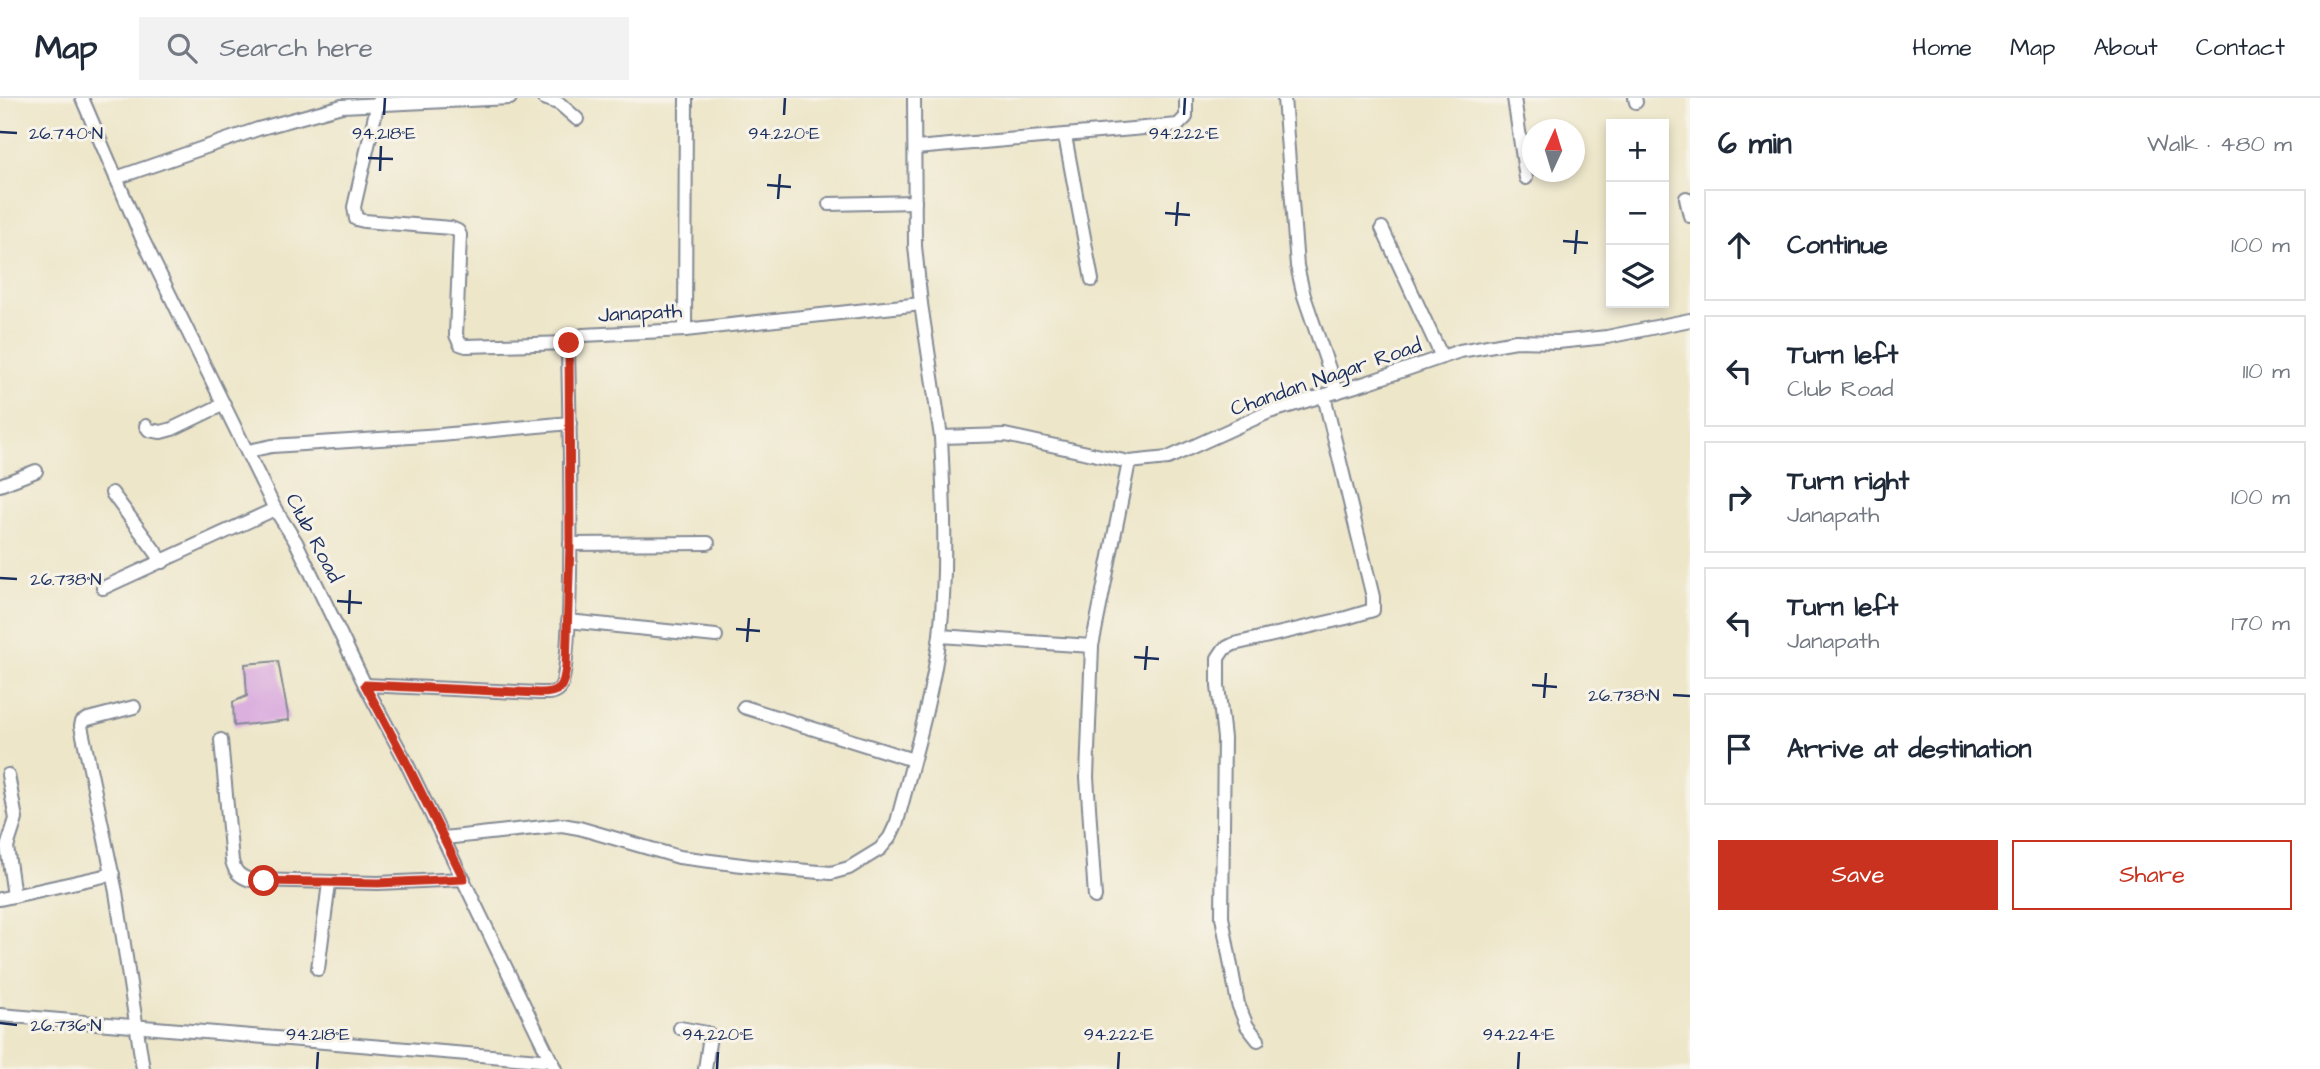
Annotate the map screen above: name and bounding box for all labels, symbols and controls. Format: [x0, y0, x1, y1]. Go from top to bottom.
search box [139, 17, 629, 80]
text: Map [35, 25, 97, 71]
icon: search [163, 29, 201, 67]
text: Search here [219, 30, 373, 66]
text: Home [1912, 31, 1972, 65]
text: Map [2010, 31, 2055, 65]
text: About [2093, 31, 2158, 65]
text: Contact [2196, 31, 2285, 65]
north arrow [1522, 119, 1585, 182]
map controls [1606, 119, 1669, 308]
button: + [1606, 119, 1669, 182]
text: 26.740°N [29, 121, 103, 146]
text: 94.218°E [352, 121, 416, 146]
text: 94.220°E [748, 121, 820, 146]
text: 94.222°E [1149, 121, 1220, 146]
text: 6 min [1718, 123, 1792, 165]
text: Walk · 480 m [2147, 128, 2292, 160]
button: − [1606, 182, 1669, 245]
icon: ahead [1720, 226, 1758, 264]
text: Continue [1787, 227, 1888, 263]
text: 100 m [2231, 229, 2290, 261]
button: layers [1606, 245, 1669, 308]
street label: Janapath [597, 296, 683, 331]
route end [553, 327, 584, 358]
street label: Chandan Nagar Road [1227, 331, 1426, 425]
text: Turn left [1787, 337, 1898, 373]
icon: left [1720, 352, 1758, 390]
text: 110 m [2242, 355, 2290, 387]
text: Club Road [1787, 373, 1894, 405]
text: Turn right [1787, 463, 1909, 499]
icon: right [1720, 478, 1758, 516]
text: 100 m [2231, 481, 2290, 513]
street label: Club Road [278, 488, 350, 588]
text: Janapath [1787, 499, 1879, 531]
text: 26.738°N [30, 567, 102, 592]
text: Turn left [1787, 589, 1898, 625]
icon: left [1720, 604, 1758, 642]
text: 170 m [2231, 607, 2290, 639]
text: Janapath [1787, 625, 1879, 657]
text: 26.738°N [1588, 683, 1660, 708]
icon: arrive [1720, 730, 1758, 768]
text: Arrive at destination [1787, 731, 2032, 767]
button: Save [1718, 840, 1998, 910]
button: Share [2012, 840, 2292, 910]
route start [248, 865, 279, 896]
text: 26.736°N [31, 1013, 101, 1038]
text: 94.218°E [286, 1022, 350, 1047]
text: 94.220°E [682, 1022, 754, 1047]
text: 94.222°E [1084, 1022, 1155, 1047]
text: 94.224°E [1483, 1022, 1556, 1047]

